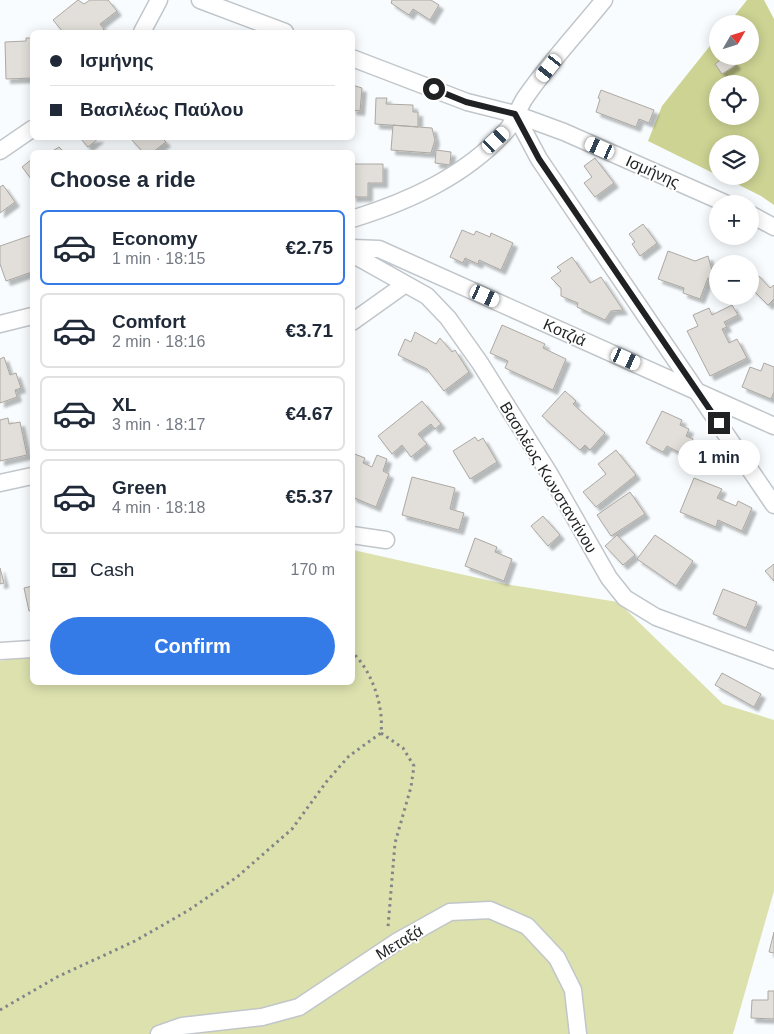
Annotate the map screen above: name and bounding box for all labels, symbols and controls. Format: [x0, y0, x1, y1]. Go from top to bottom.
north arrow [709, 15, 759, 65]
map controls [709, 15, 759, 305]
text: Ισμήνης [80, 50, 154, 71]
car [533, 52, 564, 84]
button: locate [709, 75, 759, 125]
route start [423, 78, 445, 100]
text: Βασιλέως Παύλου [80, 99, 244, 120]
car [479, 124, 512, 156]
car [583, 135, 616, 161]
button: layers [709, 135, 759, 185]
street label: Ισμήνης [623, 152, 683, 191]
text: Choose a ride [50, 167, 195, 192]
button: + [709, 195, 759, 245]
icon: car [52, 225, 97, 270]
text: Economy [112, 228, 198, 249]
text: €2.75 [285, 237, 333, 258]
text: 1 min · 18:15 [112, 250, 205, 267]
button: − [709, 255, 759, 305]
car [468, 283, 501, 309]
icon: car [52, 308, 97, 353]
text: Comfort [112, 311, 186, 332]
street label: Κοτζιά [540, 316, 589, 350]
text: €3.71 [285, 320, 333, 341]
text: 2 min · 18:16 [112, 333, 205, 350]
car [609, 346, 642, 372]
icon: car [52, 391, 97, 436]
text: XL [112, 394, 136, 415]
street label: Βασιλέως Κωνσταντίνου [497, 399, 600, 556]
text: €4.67 [285, 403, 333, 424]
route end [708, 412, 730, 434]
text: 3 min · 18:17 [112, 416, 205, 433]
callout: 1 min [678, 440, 760, 476]
text: 1 min [698, 449, 740, 466]
icon: car [52, 474, 97, 519]
text: Green [112, 477, 167, 498]
text: €5.37 [285, 486, 333, 507]
text: 4 min · 18:18 [112, 499, 205, 516]
icon: cash [50, 556, 78, 584]
text: Cash [90, 559, 134, 580]
text: 170 m [291, 561, 335, 578]
button: Confirm [50, 617, 335, 675]
street label: Μεταξά [373, 922, 426, 964]

